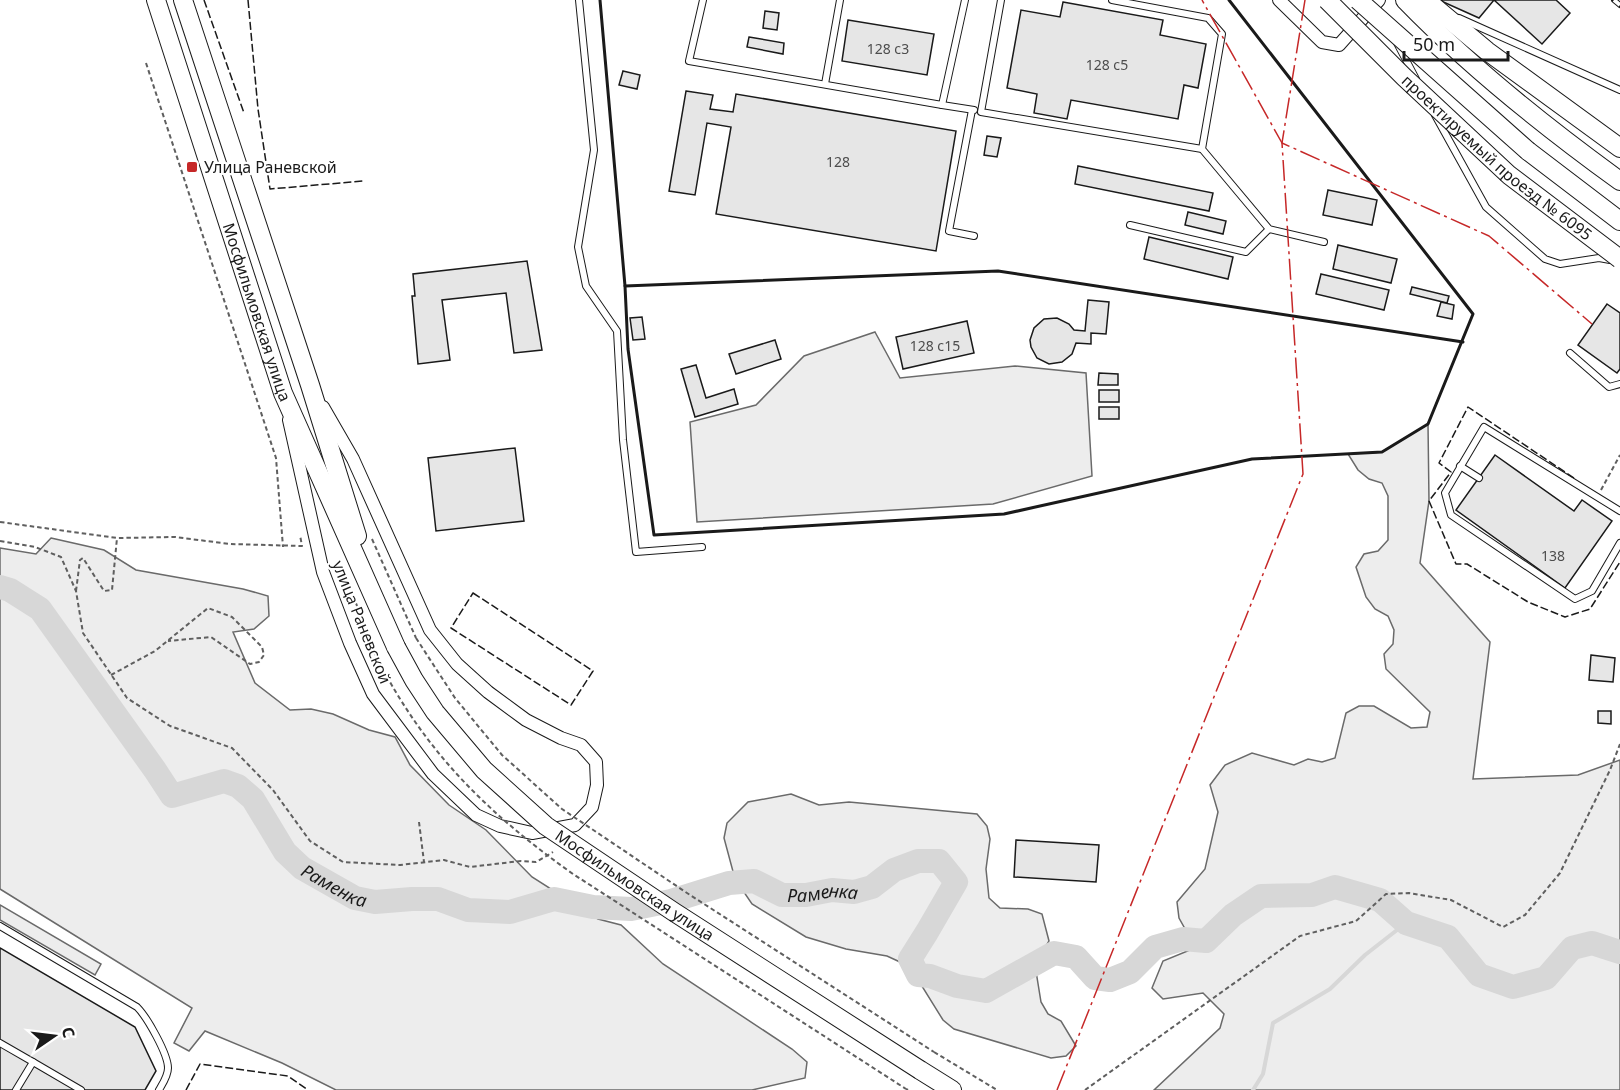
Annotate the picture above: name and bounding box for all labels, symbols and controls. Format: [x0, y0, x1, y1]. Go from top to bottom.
scale bar [1404, 24, 1508, 62]
text: 50 m [1413, 32, 1455, 56]
house number: 128 с3 [867, 39, 909, 58]
house number: 128 с5 [1086, 55, 1128, 74]
street label: проектируемый проезд № 6095 [1397, 70, 1597, 245]
house number: 128 [826, 152, 850, 171]
place label: Улица Раневской [204, 156, 337, 178]
marker: Улица Раневской [185, 160, 199, 174]
street label: Мосфильмовская улица [218, 220, 296, 405]
house number: 128 с15 [910, 336, 960, 355]
house number: 138 [1541, 546, 1565, 565]
street label: улица Раневской [327, 557, 397, 687]
street label: Мосфильмовская улица [551, 824, 718, 946]
water label: Раменка [297, 858, 369, 912]
water label: Раменка [787, 878, 859, 907]
north arrow [24, 1006, 84, 1066]
text: С [57, 1025, 80, 1040]

